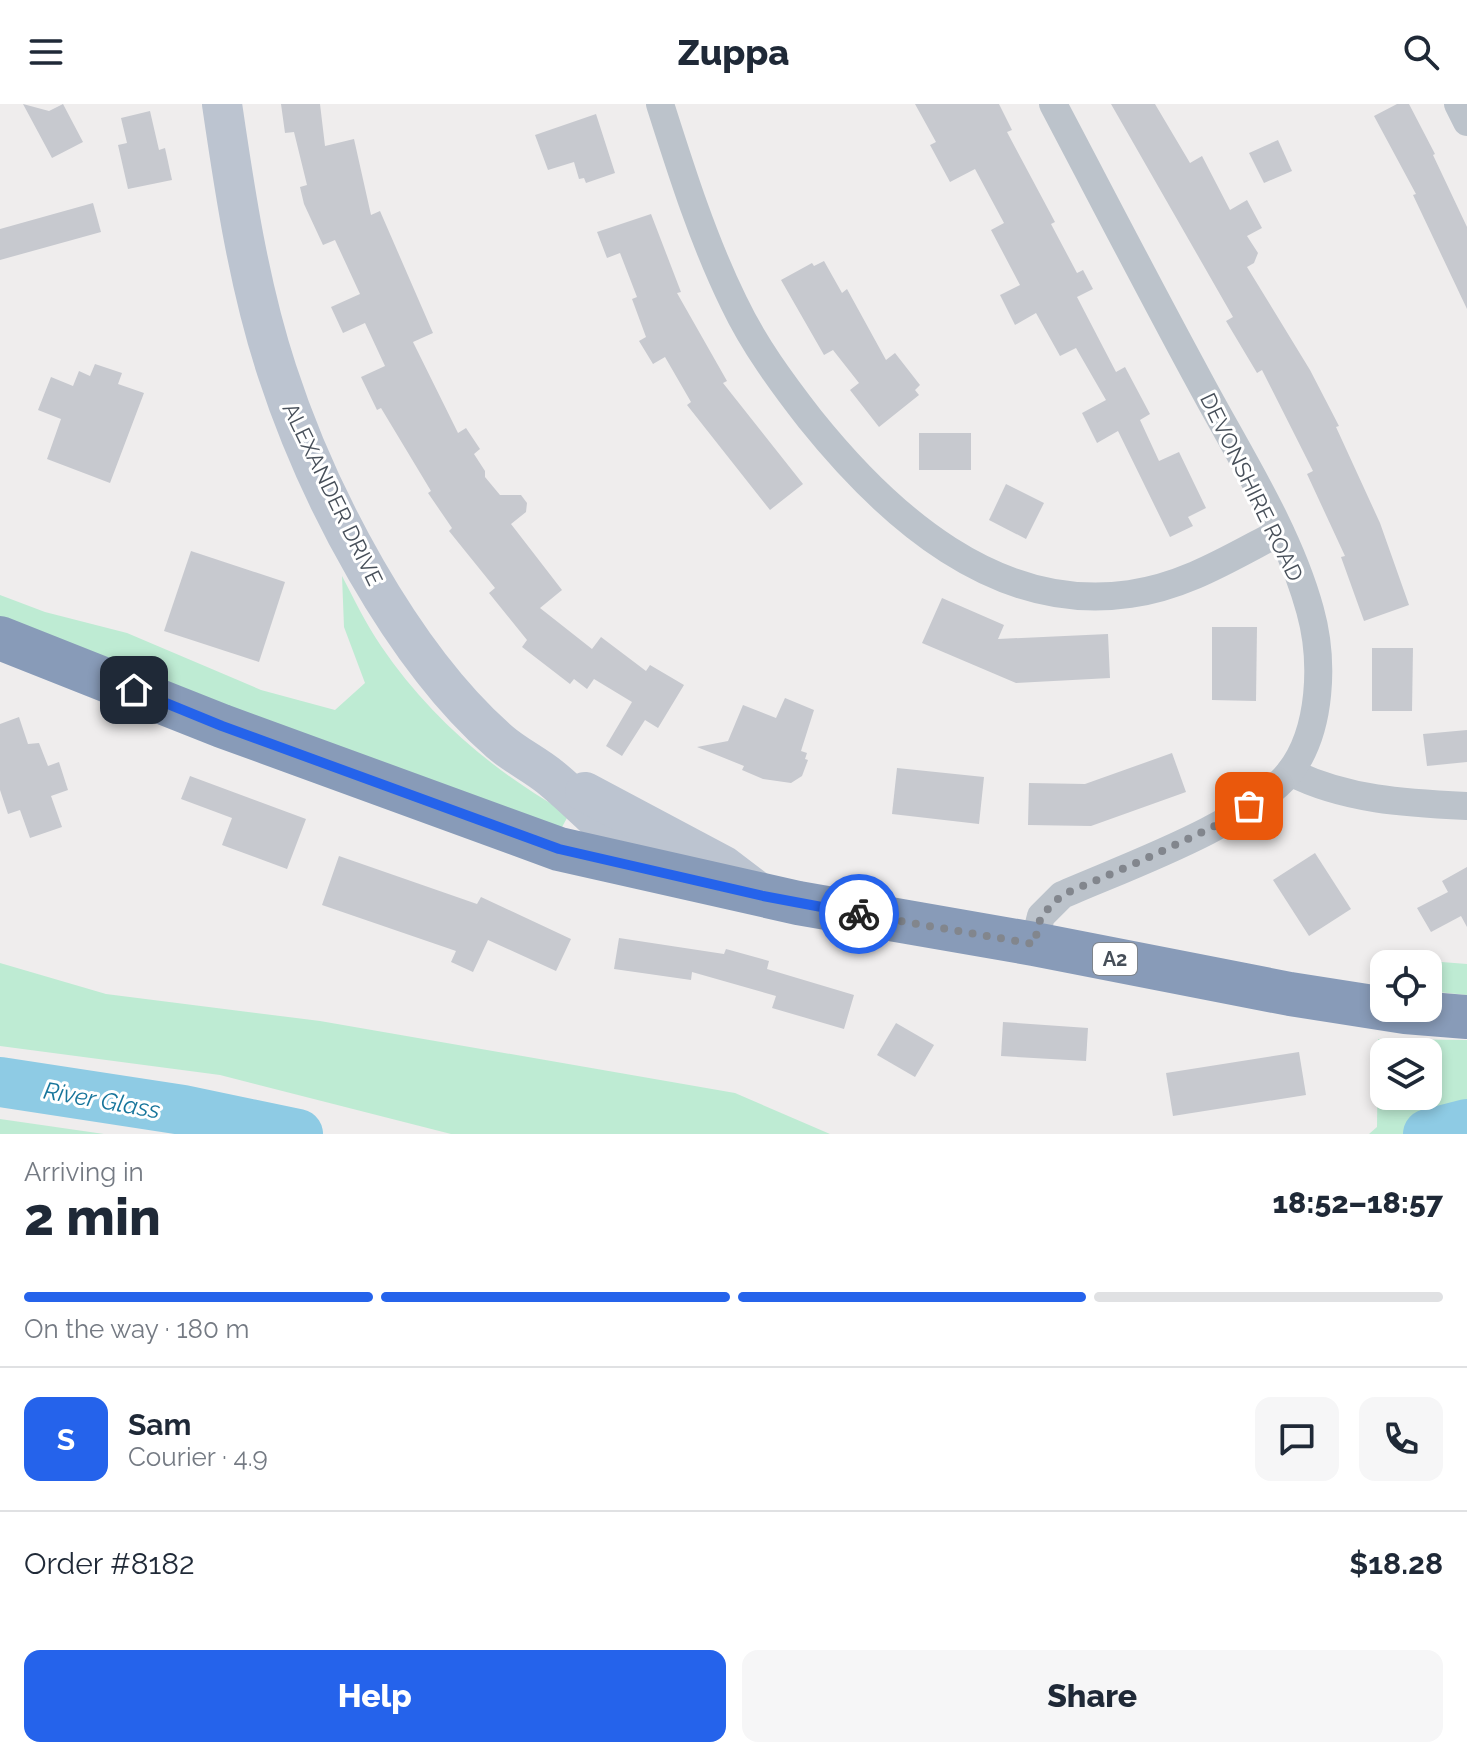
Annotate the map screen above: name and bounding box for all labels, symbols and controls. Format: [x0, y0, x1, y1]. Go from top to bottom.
icon: menu [24, 30, 68, 74]
icon: search [1399, 30, 1443, 74]
text: Zuppa [678, 31, 789, 73]
street label: DEVONSHIRE ROAD [1195, 389, 1309, 585]
street label: ALEXANDER DRIVE [278, 398, 388, 590]
pin [100, 656, 168, 724]
icon: home [112, 668, 156, 712]
pin [1215, 772, 1283, 840]
icon: bag [1227, 784, 1271, 828]
courier [819, 874, 899, 954]
icon: bike [837, 892, 881, 936]
road number: A2 [1093, 943, 1137, 975]
map controls [1370, 950, 1442, 1110]
button: locate [1370, 950, 1442, 1022]
button: layers [1370, 1038, 1442, 1110]
water label: River Glass [41, 1075, 163, 1125]
text: Arriving in [24, 1157, 144, 1187]
text: 18:52–18:57 [1272, 1185, 1443, 1220]
text: 2 min [24, 1186, 161, 1247]
text: On the way · 180 m [24, 1314, 249, 1344]
button: chat [1255, 1397, 1339, 1481]
button: phone [1359, 1397, 1443, 1481]
text: Sam [128, 1407, 191, 1442]
text: S [57, 1422, 75, 1457]
text: Courier · 4.9 [128, 1442, 268, 1472]
text: Order #8182 [24, 1546, 195, 1581]
text: $18.28 [1349, 1546, 1443, 1581]
button: Help [24, 1650, 726, 1742]
button: Share [742, 1650, 1443, 1742]

